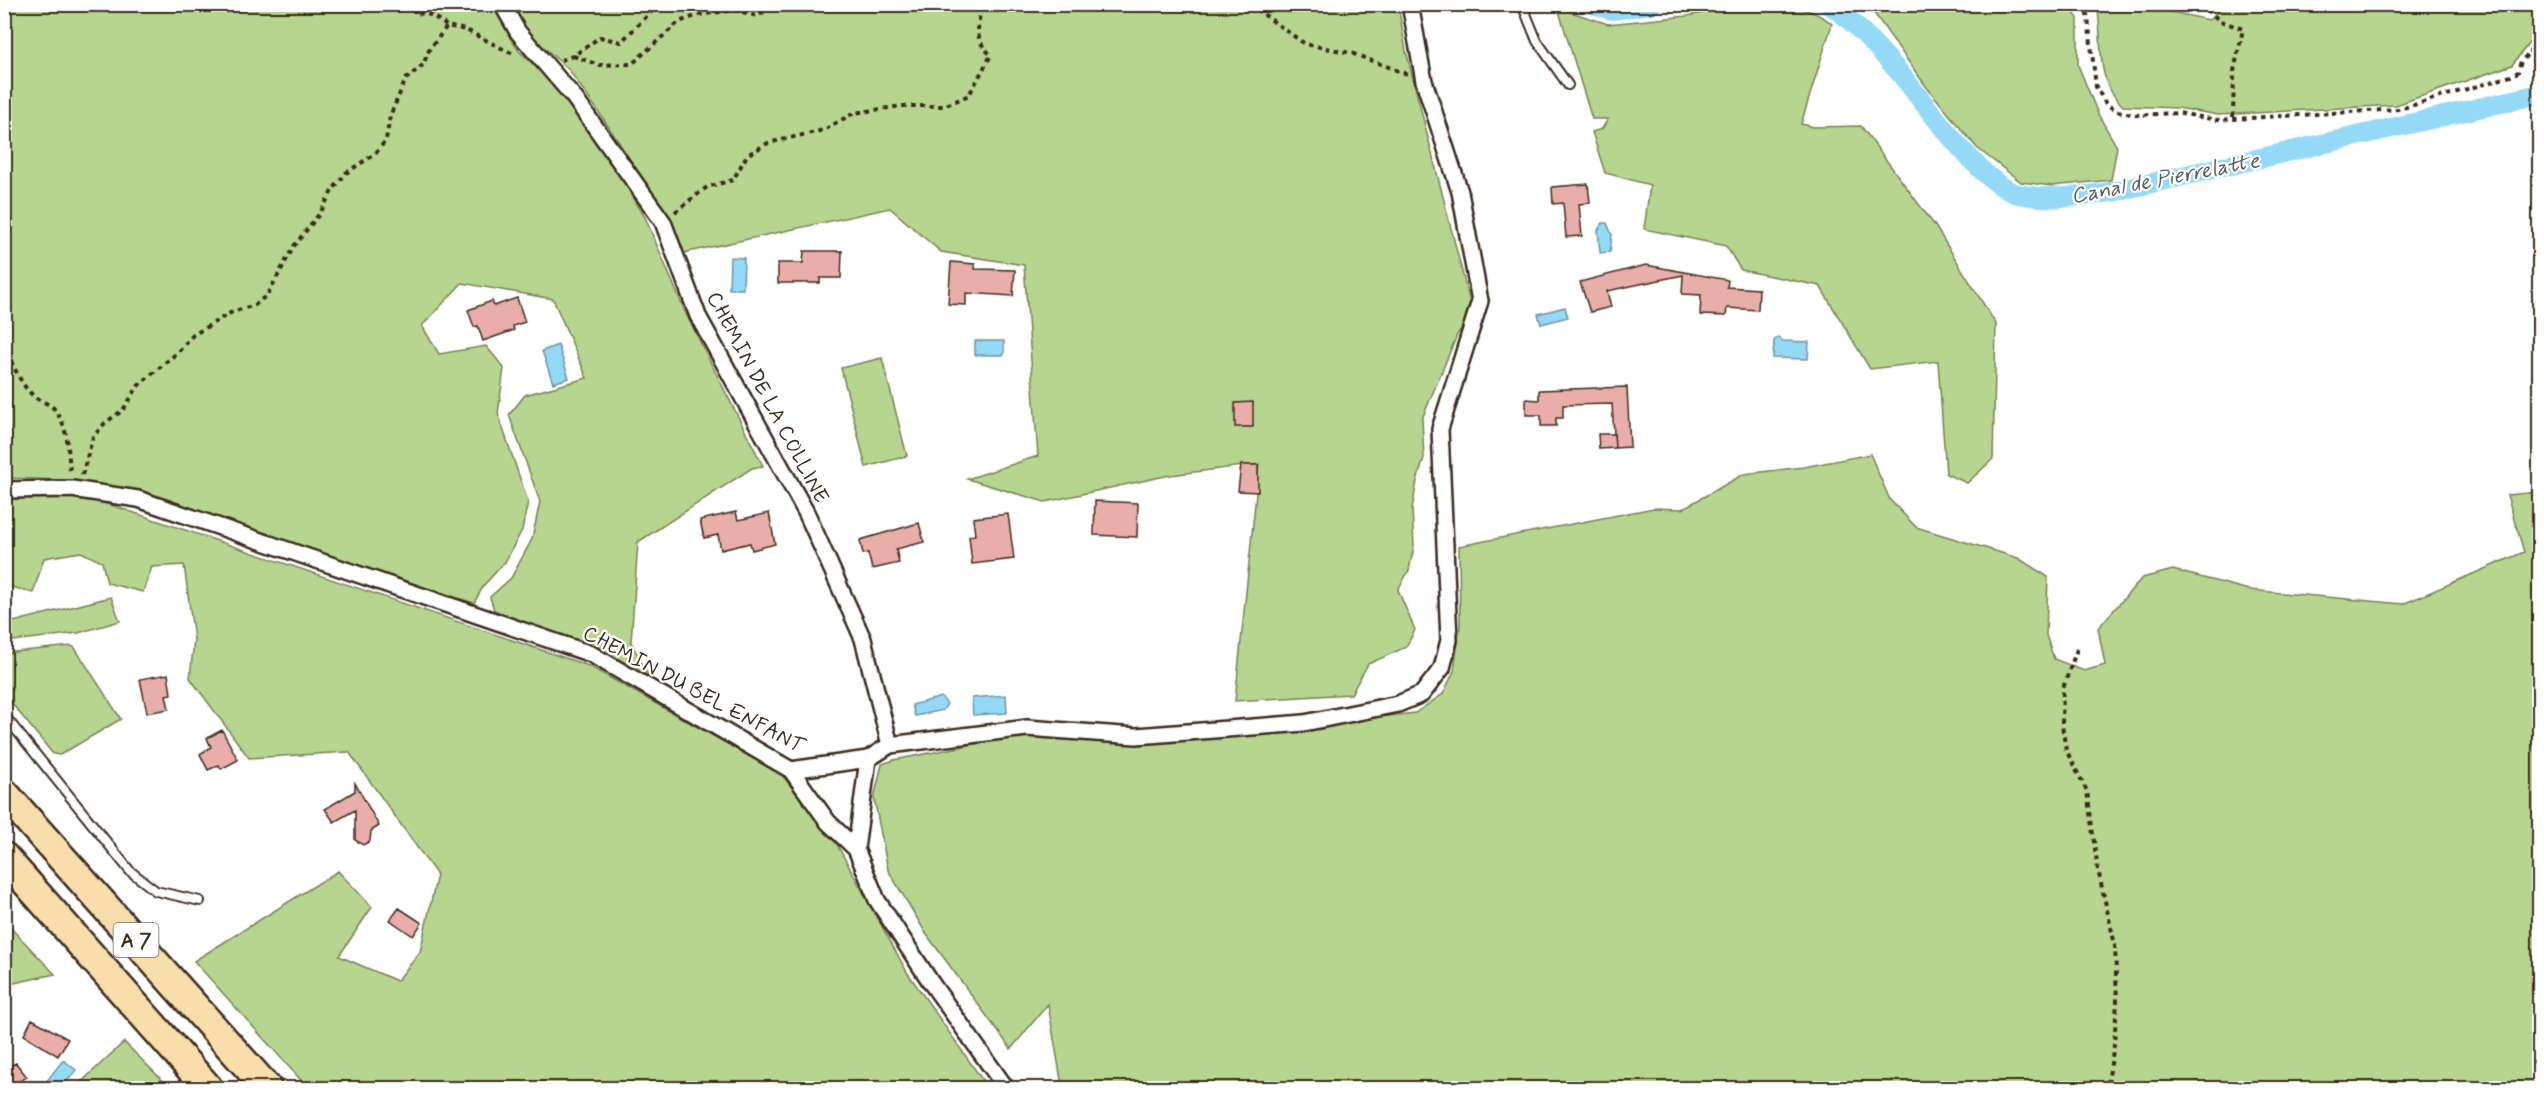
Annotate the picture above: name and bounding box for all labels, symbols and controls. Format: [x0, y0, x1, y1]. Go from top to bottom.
water label: Canal de Pierrelatte [2069, 147, 2263, 211]
street label: CHEMIN DE LA COLLINE [699, 287, 835, 508]
street label: CHEMIN DU BEL ENFANT [578, 619, 810, 761]
road number: A 7 [114, 923, 158, 957]

